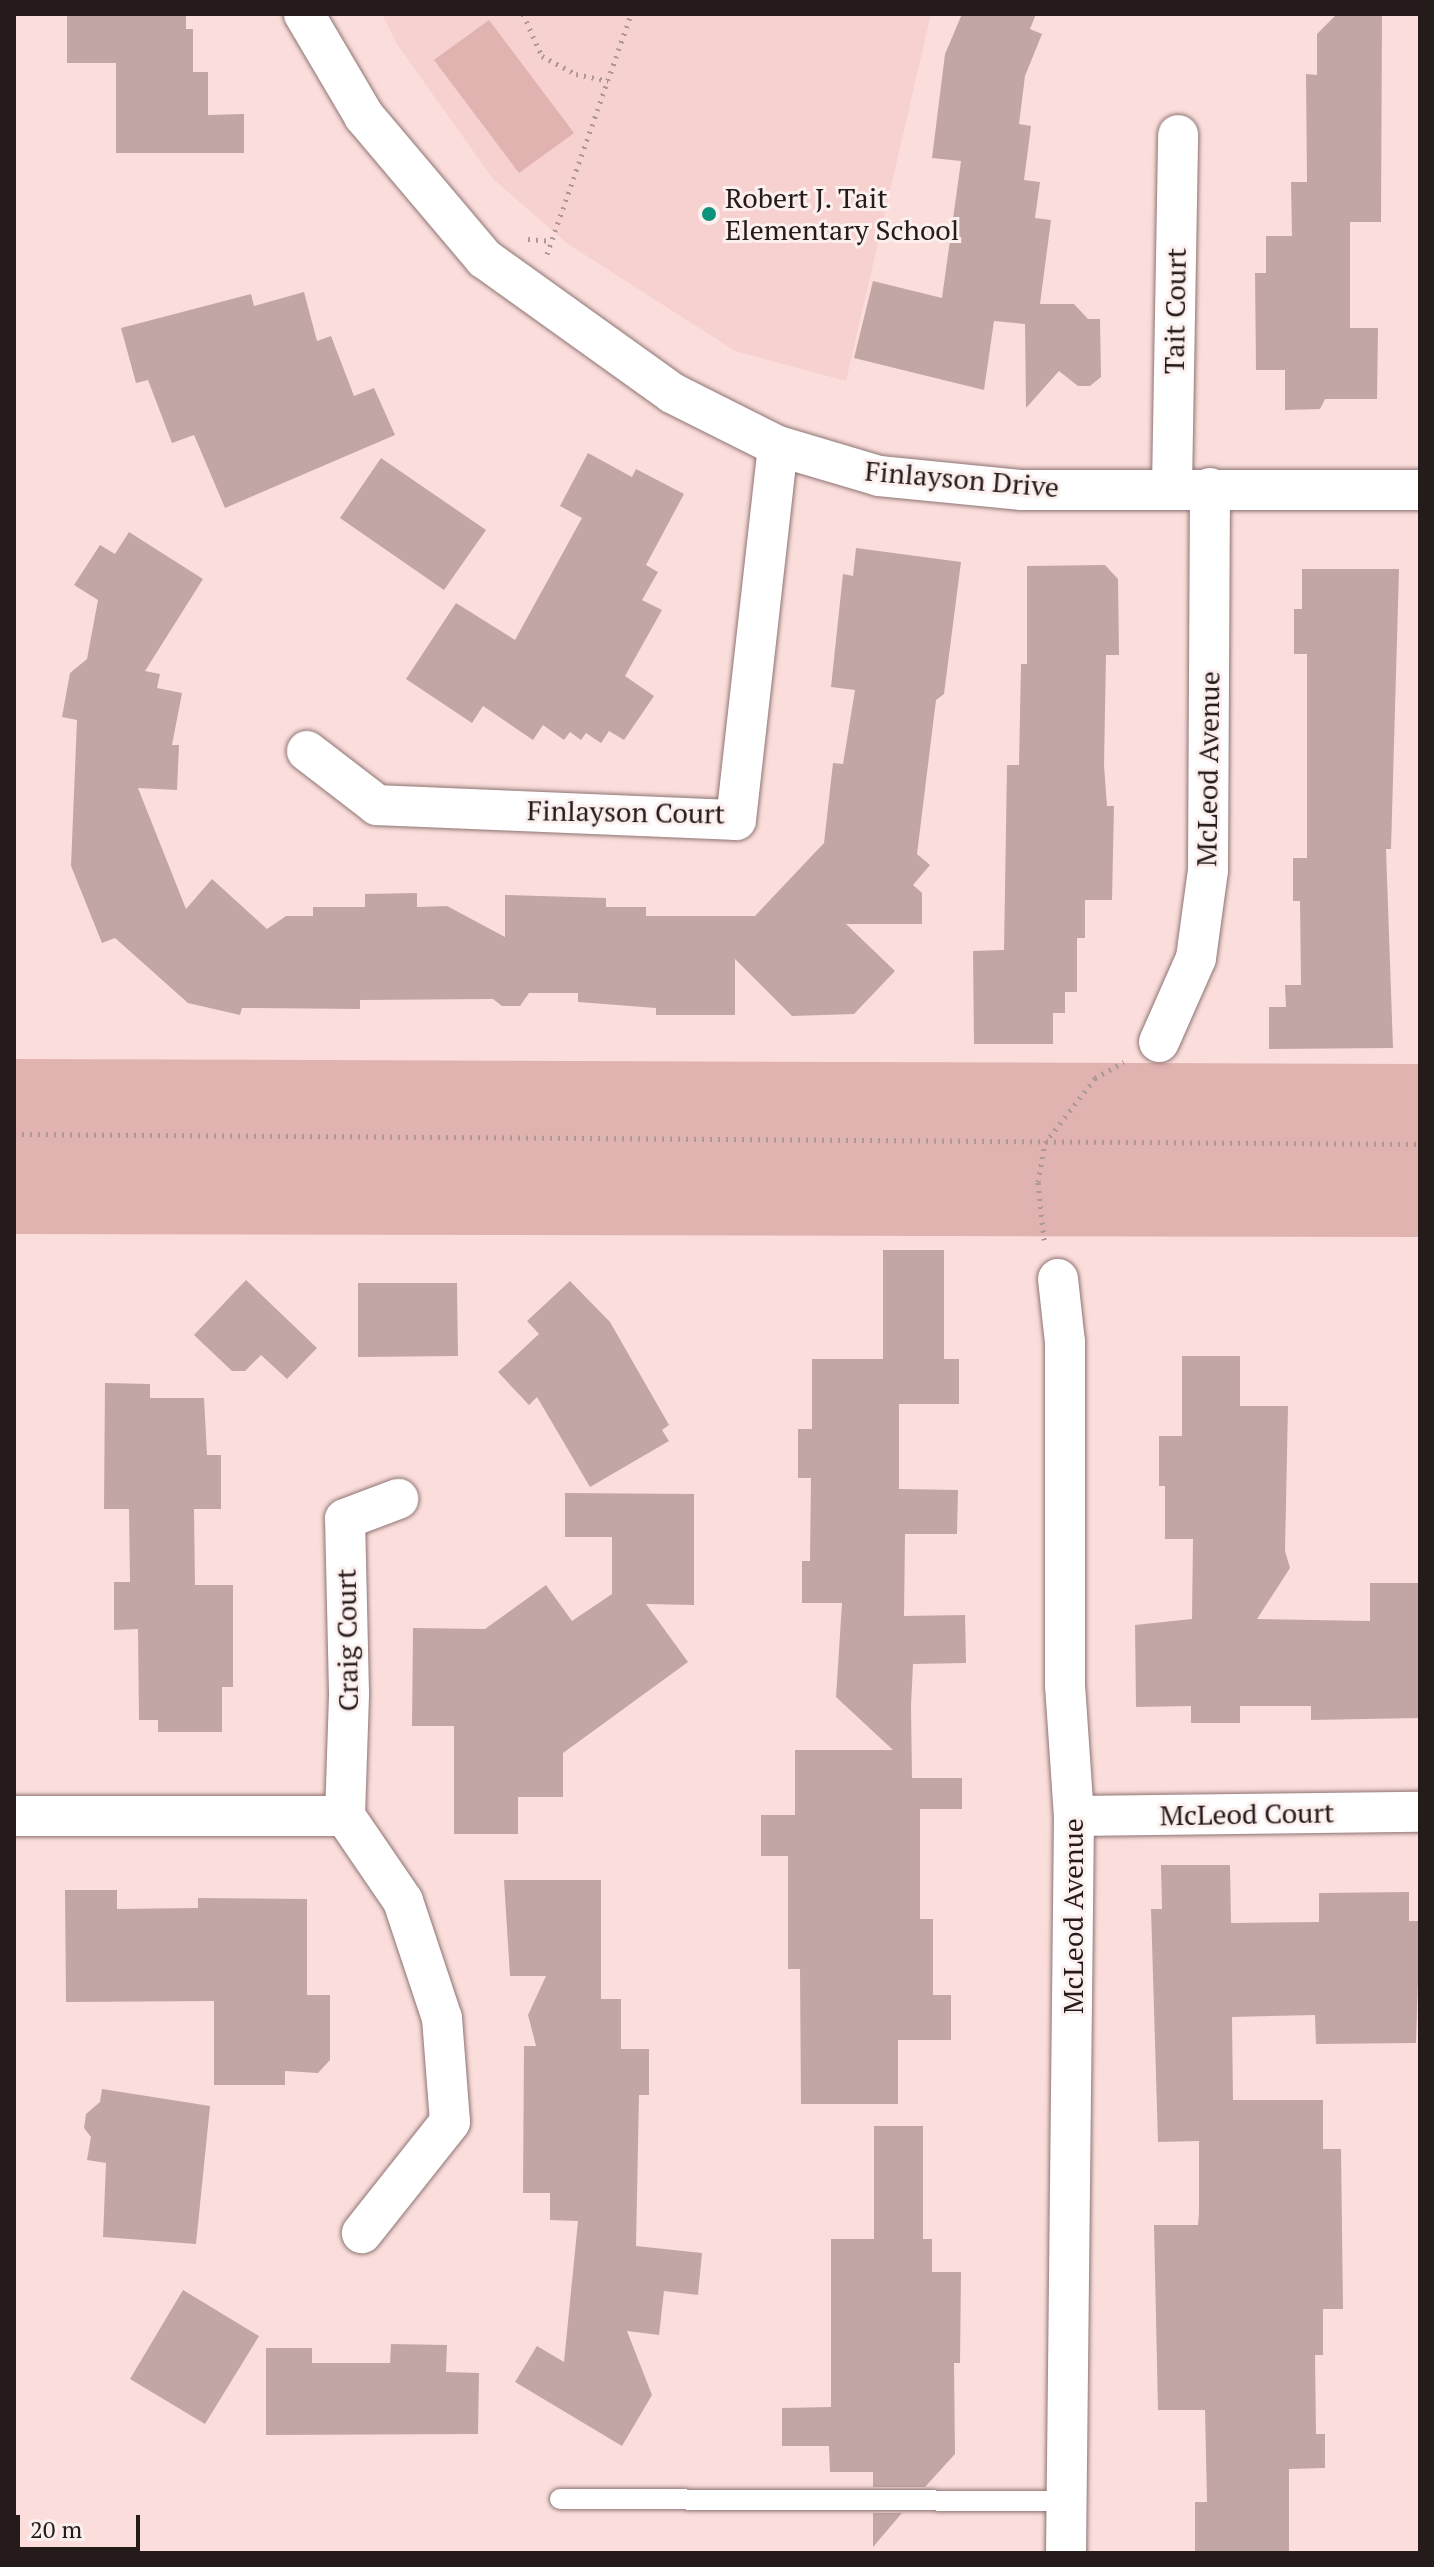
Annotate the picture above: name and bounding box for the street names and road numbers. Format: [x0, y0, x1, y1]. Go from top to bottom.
street label: Tait Court [1157, 248, 1193, 374]
street label: Finlayson Drive [863, 454, 1061, 504]
street label: McLeod Avenue [1189, 671, 1227, 867]
street label: Finlayson Court [527, 793, 725, 831]
street label: Craig Court [329, 1568, 365, 1712]
street label: McLeod Court [1159, 1796, 1335, 1832]
street label: McLeod Avenue [1056, 1818, 1090, 2014]

